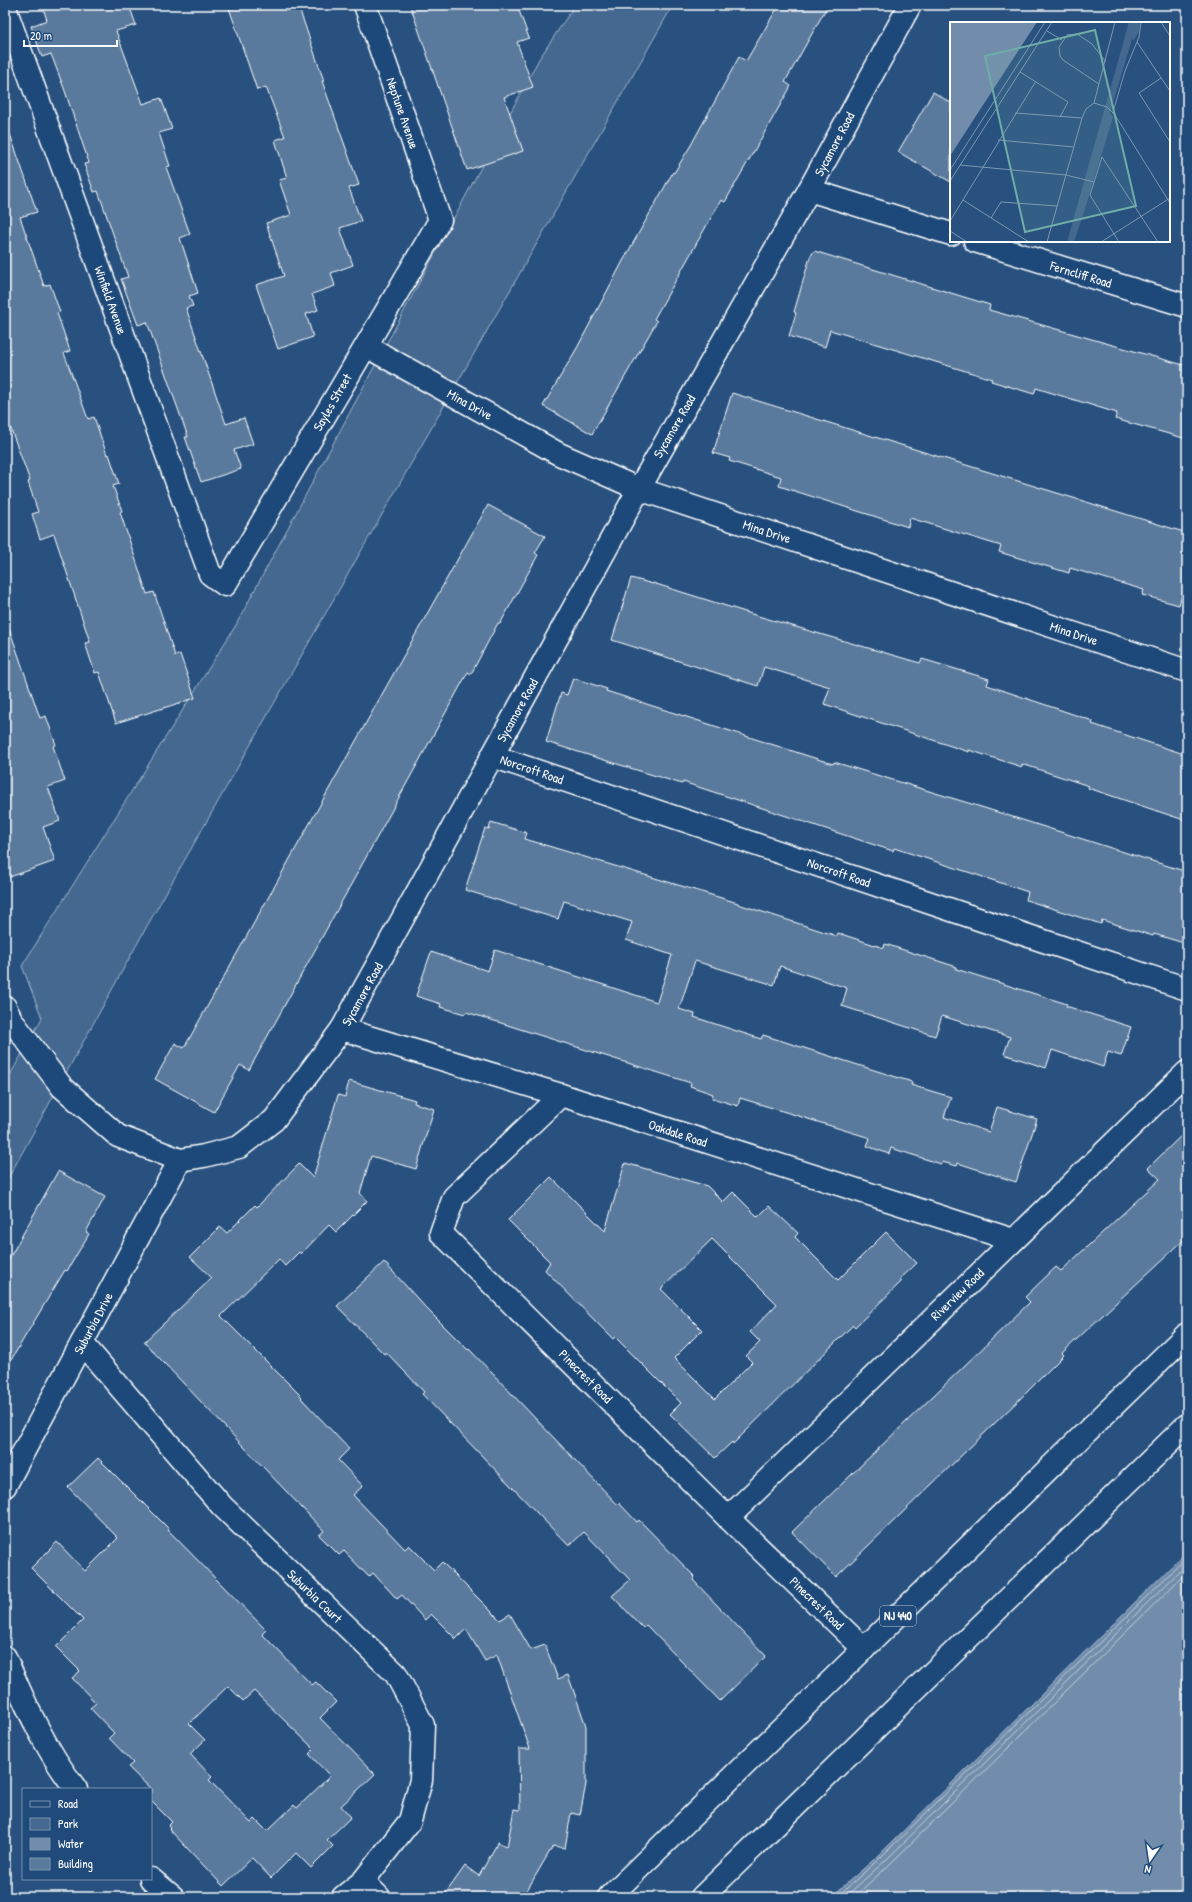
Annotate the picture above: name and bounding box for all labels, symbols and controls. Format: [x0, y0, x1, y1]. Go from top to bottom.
scale bar [24, 22, 117, 48]
inset map [950, 22, 1170, 242]
text: 20 m [30, 27, 52, 44]
street label: Neptune Avenue [382, 75, 424, 151]
street label: Sycamore Road [810, 109, 858, 179]
street label: Ferncliff Road [1047, 256, 1114, 292]
street label: Winfield Avenue [90, 263, 132, 337]
street label: Sayles Street [308, 370, 356, 434]
street label: Mina Drive [444, 384, 496, 424]
street label: Sycamore Road [649, 391, 699, 461]
street label: Mina Drive [741, 515, 793, 547]
street label: Mina Drive [1048, 617, 1100, 649]
street label: Sycamore Road [492, 675, 542, 745]
street label: Norcroft Road [498, 750, 566, 788]
street label: Norcroft Road [805, 853, 873, 891]
street label: Sycamore Road [337, 959, 387, 1029]
street label: Oakdale Road [646, 1115, 710, 1151]
street label: Riverview Road [926, 1264, 988, 1324]
street label: Suburbia Drive [69, 1289, 117, 1357]
street label: Pinecrest Road [555, 1345, 617, 1407]
street label: Suburbia Court [284, 1565, 347, 1627]
street label: Pinecrest Road [786, 1572, 848, 1634]
road number: NJ 440 [880, 1606, 916, 1626]
legend [22, 1788, 152, 1880]
text: Road [58, 1795, 78, 1812]
text: Park [58, 1815, 78, 1832]
text: Water [58, 1835, 84, 1852]
north arrow [1130, 1840, 1170, 1880]
text: Building [58, 1855, 93, 1872]
text: N [1143, 1862, 1152, 1877]

